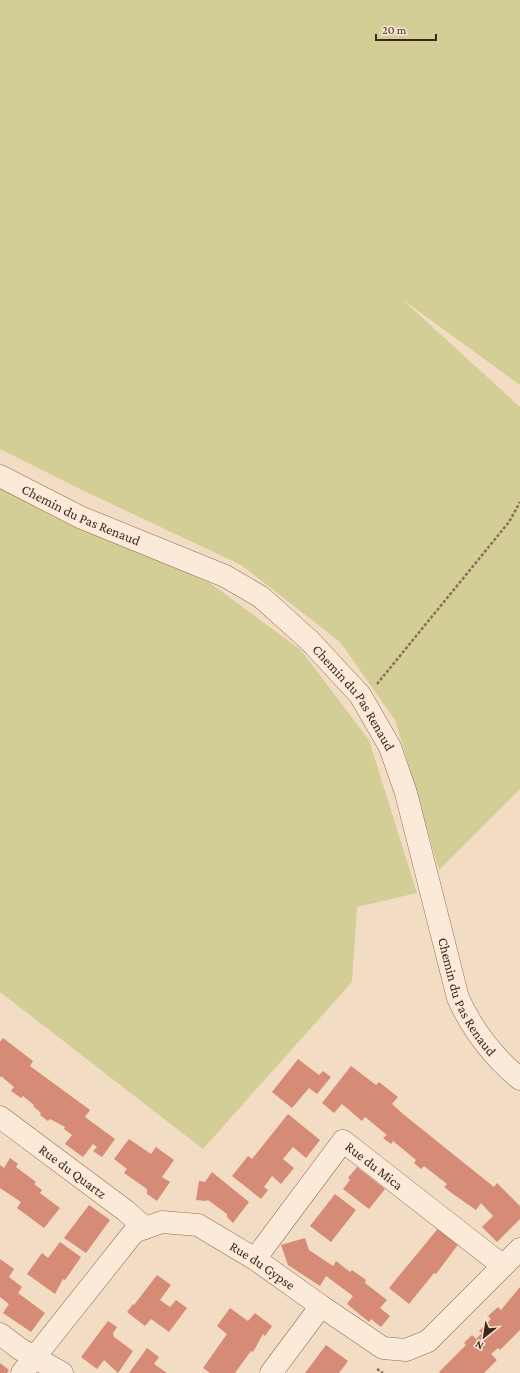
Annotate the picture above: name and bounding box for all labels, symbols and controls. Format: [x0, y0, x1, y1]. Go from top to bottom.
scale bar [376, 16, 436, 42]
text: 20 m [382, 23, 407, 37]
street label: Chemin du Pas Renaud [19, 481, 143, 549]
street label: Chemin du Pas Renaud [309, 641, 399, 754]
street label: Chemin du Pas Renaud [435, 936, 500, 1059]
street label: Rue du Mica [342, 1138, 407, 1193]
street label: Rue du Quartz [36, 1141, 110, 1202]
street label: Rue du Gypse [227, 1238, 298, 1293]
north arrow [464, 1317, 504, 1357]
text: N [472, 1338, 485, 1353]

